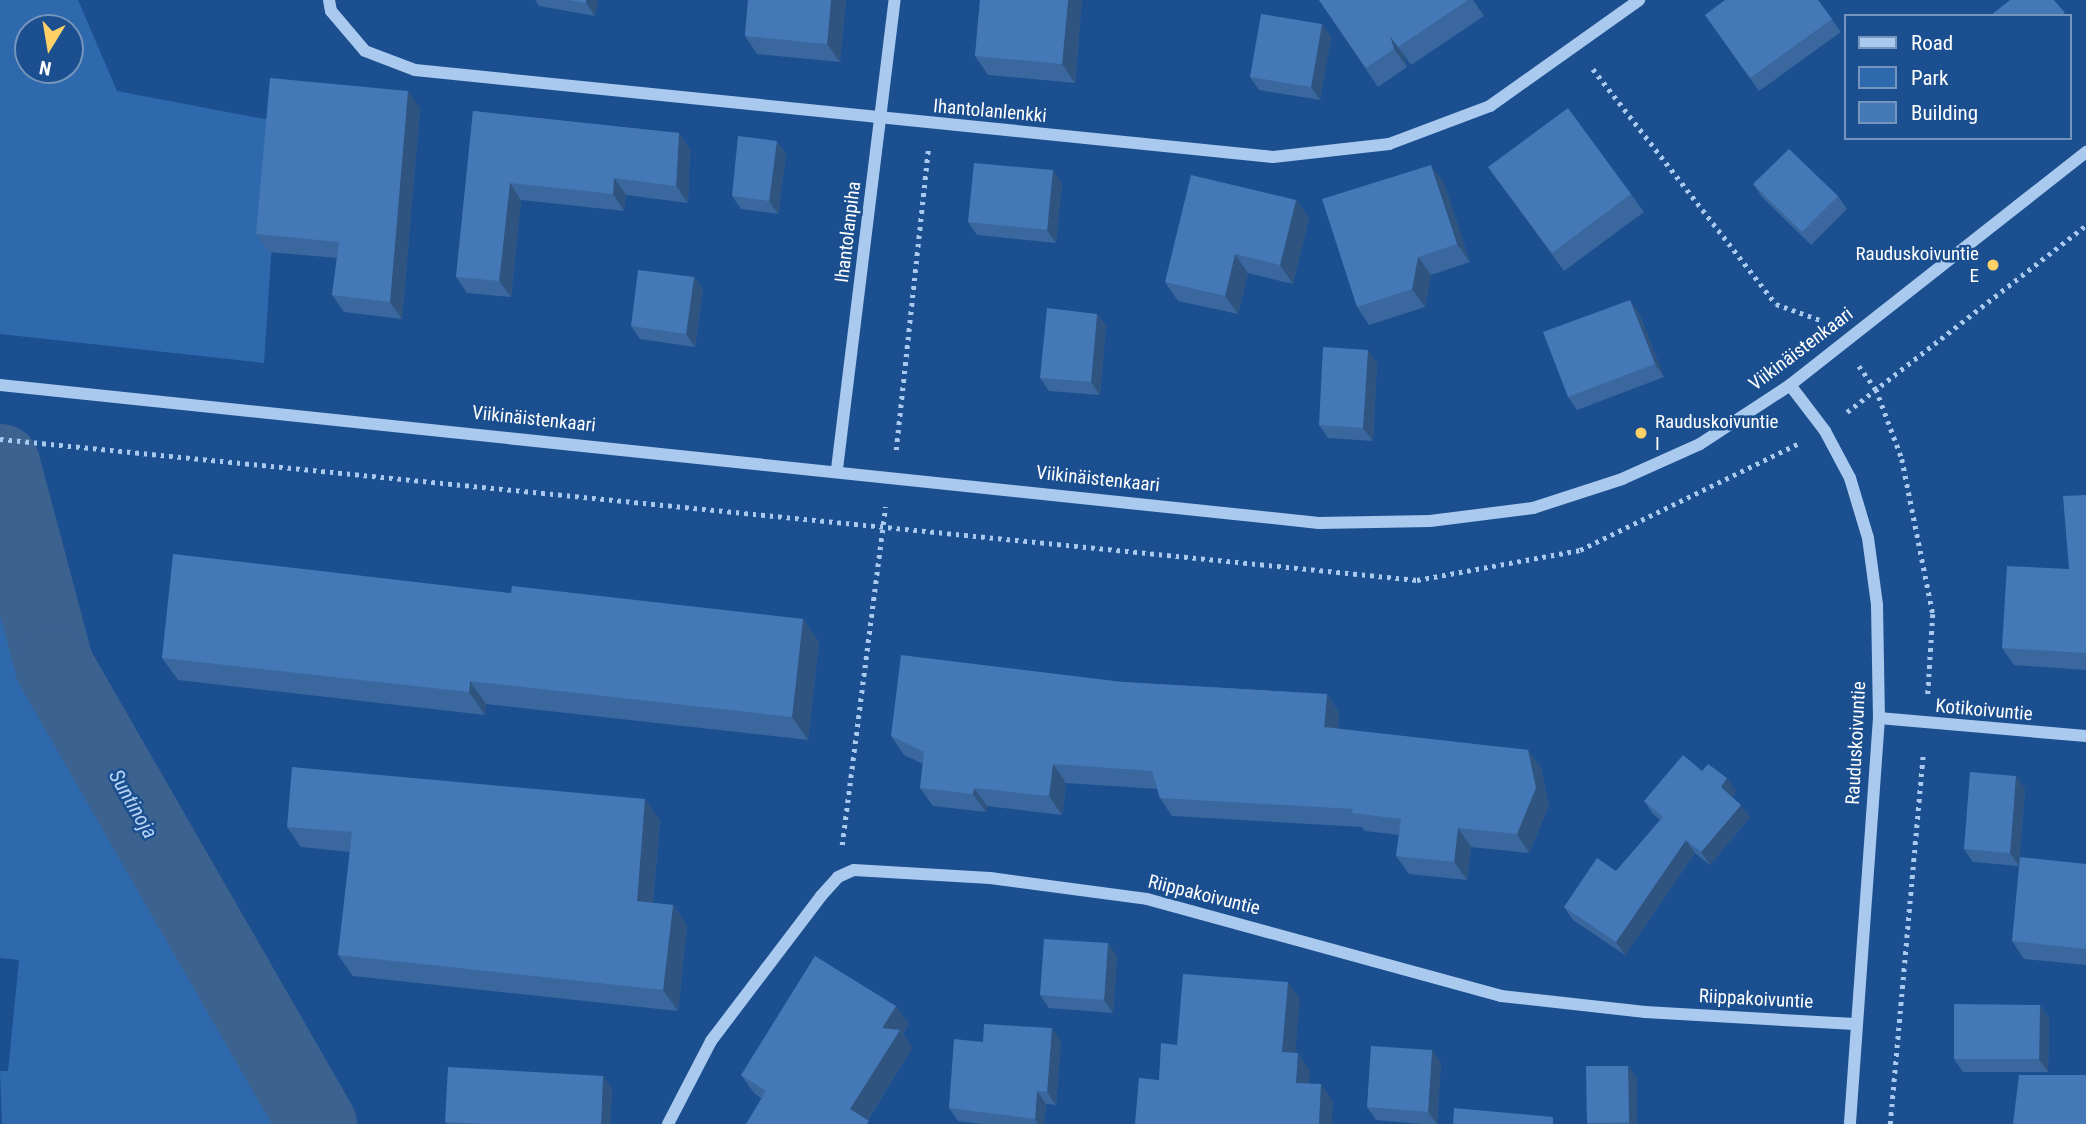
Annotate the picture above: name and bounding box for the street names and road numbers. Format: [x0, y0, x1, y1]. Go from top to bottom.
street label: Ihantolanlenkki [932, 95, 1048, 127]
street label: Ihantolanpiha [830, 180, 866, 284]
street label: Viikinäistenkaari [1745, 303, 1857, 395]
street label: Viikinäistenkaari [471, 401, 597, 437]
street label: Viikinäistenkaari [1035, 461, 1161, 497]
street label: Rauduskoivuntie [1841, 681, 1871, 805]
street label: Kotikoivuntie [1934, 694, 2034, 726]
street label: Riippakoivuntie [1146, 870, 1262, 920]
street label: Riippakoivuntie [1698, 985, 1814, 1013]

